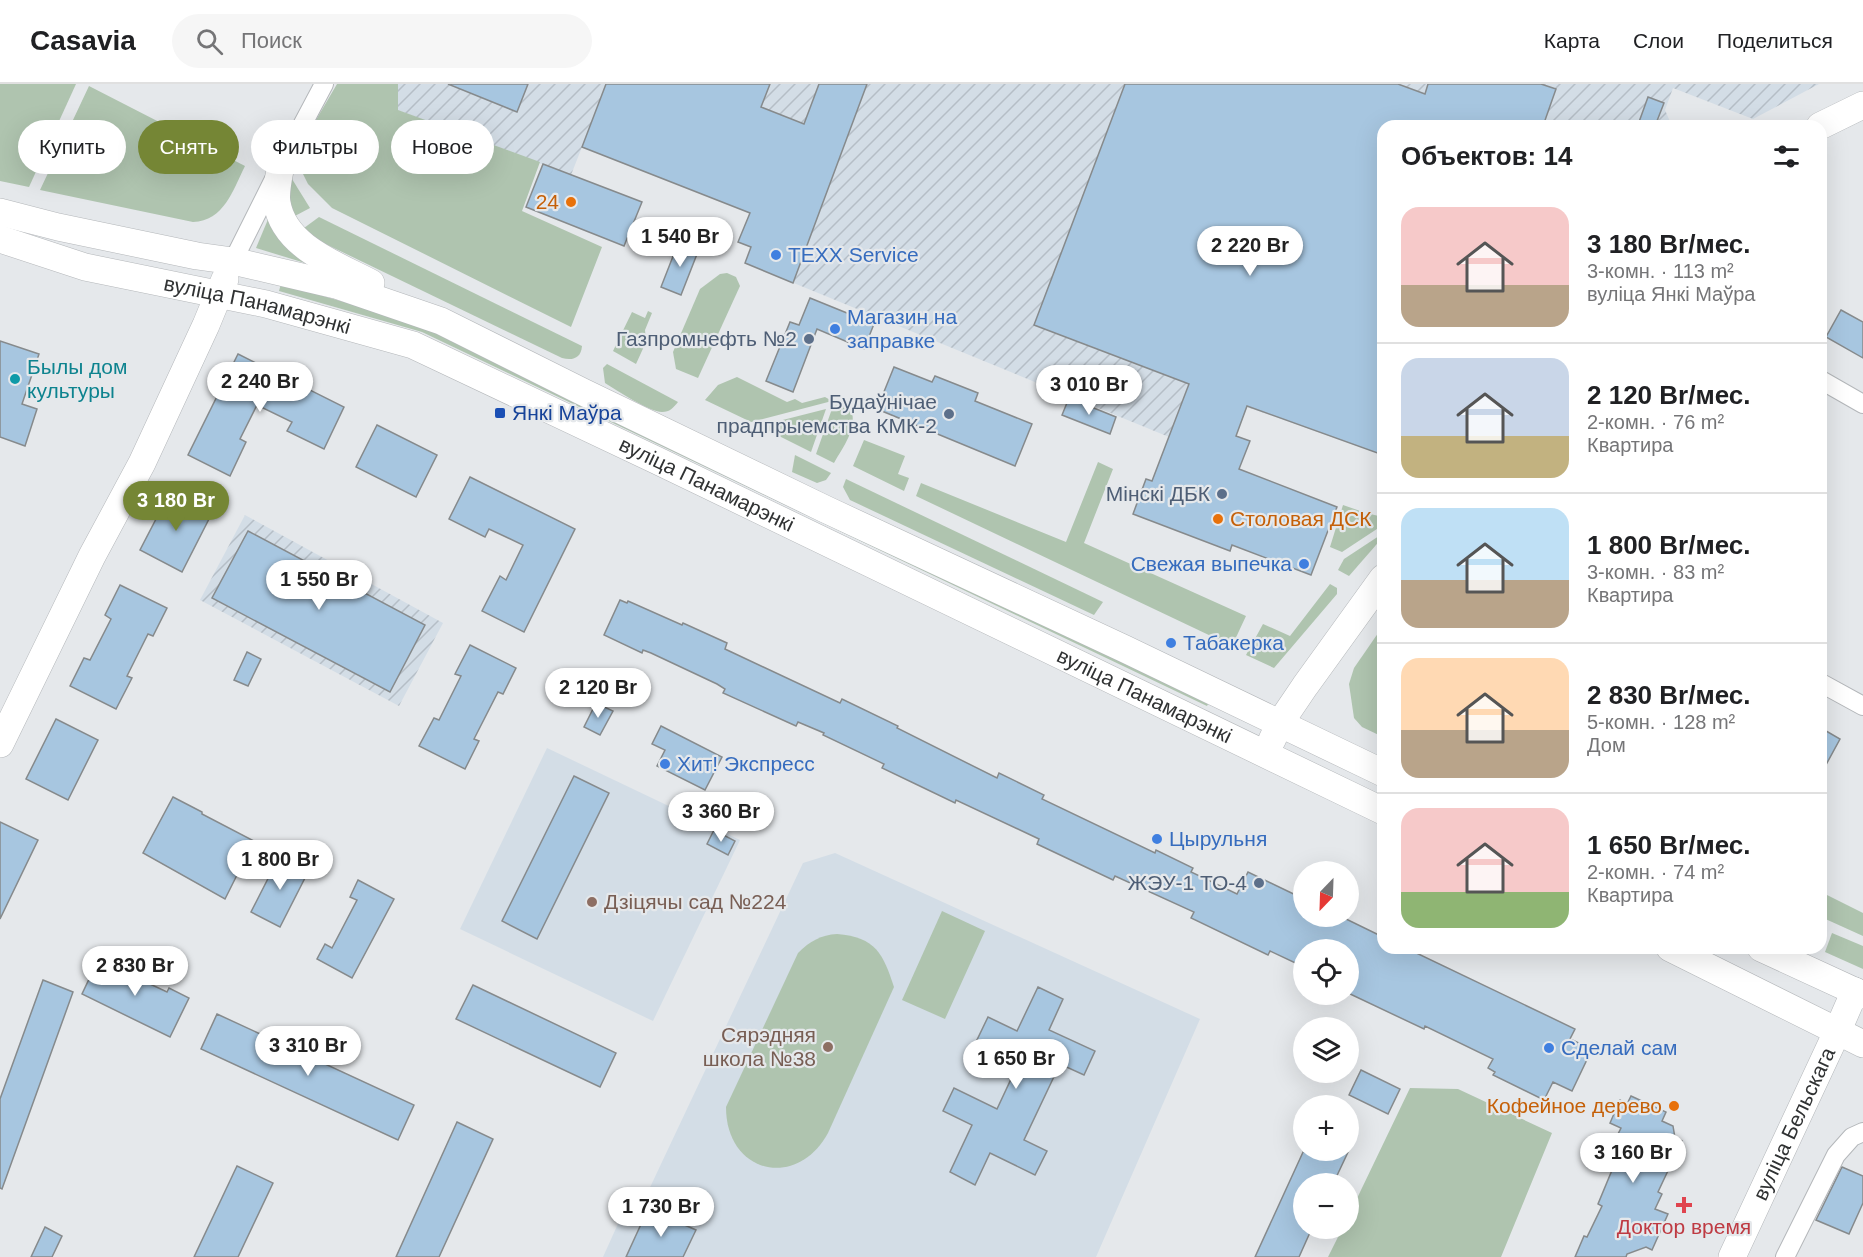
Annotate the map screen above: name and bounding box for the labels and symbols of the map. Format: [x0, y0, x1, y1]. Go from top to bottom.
place label: 24 [536, 190, 559, 213]
marker: 24 [564, 195, 578, 209]
pin: 1 540 Br [618, 217, 742, 268]
pin: 2 220 Br [1188, 226, 1312, 277]
place label: TEXX Service [788, 243, 919, 266]
marker: TEXX Service [769, 248, 783, 262]
street label: вуліца Панамарэнкі [162, 271, 353, 338]
place label: Магазин на заправке [847, 305, 957, 352]
marker: Магазин на заправке [828, 322, 842, 336]
place label: Газпромнефть №2 [616, 327, 797, 350]
marker: Газпромнефть №2 [802, 332, 816, 346]
place label: Былы дом культуры [27, 355, 127, 402]
pin: 2 240 Br [198, 362, 322, 413]
pin: 3 010 Br [1027, 365, 1151, 416]
marker: Былы дом культуры [8, 372, 22, 386]
place label: Будаўнічае прадпрыемства КМК-2 [717, 390, 937, 437]
place label: Янкі Маўра [512, 401, 622, 424]
marker: Янкі Маўра [493, 406, 507, 420]
marker: Будаўнічае прадпрыемства КМК-2 [942, 407, 956, 421]
street label: вуліца Панамарэнкі [616, 432, 798, 536]
pin: 3 180 Br [114, 481, 238, 532]
place label: Мінскі ДБК [1106, 482, 1211, 505]
marker: Мінскі ДБК [1215, 487, 1229, 501]
place label: Столовая ДСК [1230, 507, 1372, 530]
marker: Столовая ДСК [1211, 512, 1225, 526]
place label: Свежая выпечка [1131, 552, 1292, 575]
marker: Свежая выпечка [1297, 557, 1311, 571]
pin: 1 550 Br [257, 560, 381, 611]
place label: Табакерка [1183, 631, 1284, 654]
marker: Табакерка [1164, 636, 1178, 650]
street label: вуліца Панамарэнкі [1053, 643, 1236, 747]
pin: 2 120 Br [536, 668, 660, 719]
place label: Хит! Экспресс [677, 752, 815, 775]
marker: Хит! Экспресс [658, 757, 672, 771]
pin: 3 360 Br [659, 792, 783, 843]
place label: Цырульня [1169, 827, 1267, 850]
marker: Цырульня [1150, 832, 1164, 846]
pin: 1 800 Br [218, 840, 342, 891]
north arrow [1293, 861, 1359, 927]
place label: ЖЭУ-1 ТО-4 [1128, 871, 1247, 894]
marker: ЖЭУ-1 ТО-4 [1252, 876, 1266, 890]
place label: Дзіцячы сад №224 [604, 890, 787, 913]
marker: Дзіцячы сад №224 [585, 895, 599, 909]
pin: 2 830 Br [73, 946, 197, 997]
place label: Сярэдняя школа №38 [703, 1023, 816, 1070]
pin: 3 310 Br [246, 1026, 370, 1077]
place label: Сделай сам [1561, 1036, 1678, 1059]
pin: 1 650 Br [954, 1039, 1078, 1090]
marker: Сярэдняя школа №38 [821, 1040, 835, 1054]
marker: Сделай сам [1542, 1041, 1556, 1055]
street label: вуліца Бельскага [1748, 1043, 1839, 1204]
place label: Кофейное дерево [1487, 1094, 1662, 1117]
marker: Кофейное дерево [1667, 1099, 1681, 1113]
pin: 3 160 Br [1571, 1133, 1695, 1184]
pin: 1 730 Br [599, 1187, 723, 1238]
marker: Доктор время [1677, 1198, 1691, 1212]
place label: Доктор время [1617, 1215, 1751, 1238]

